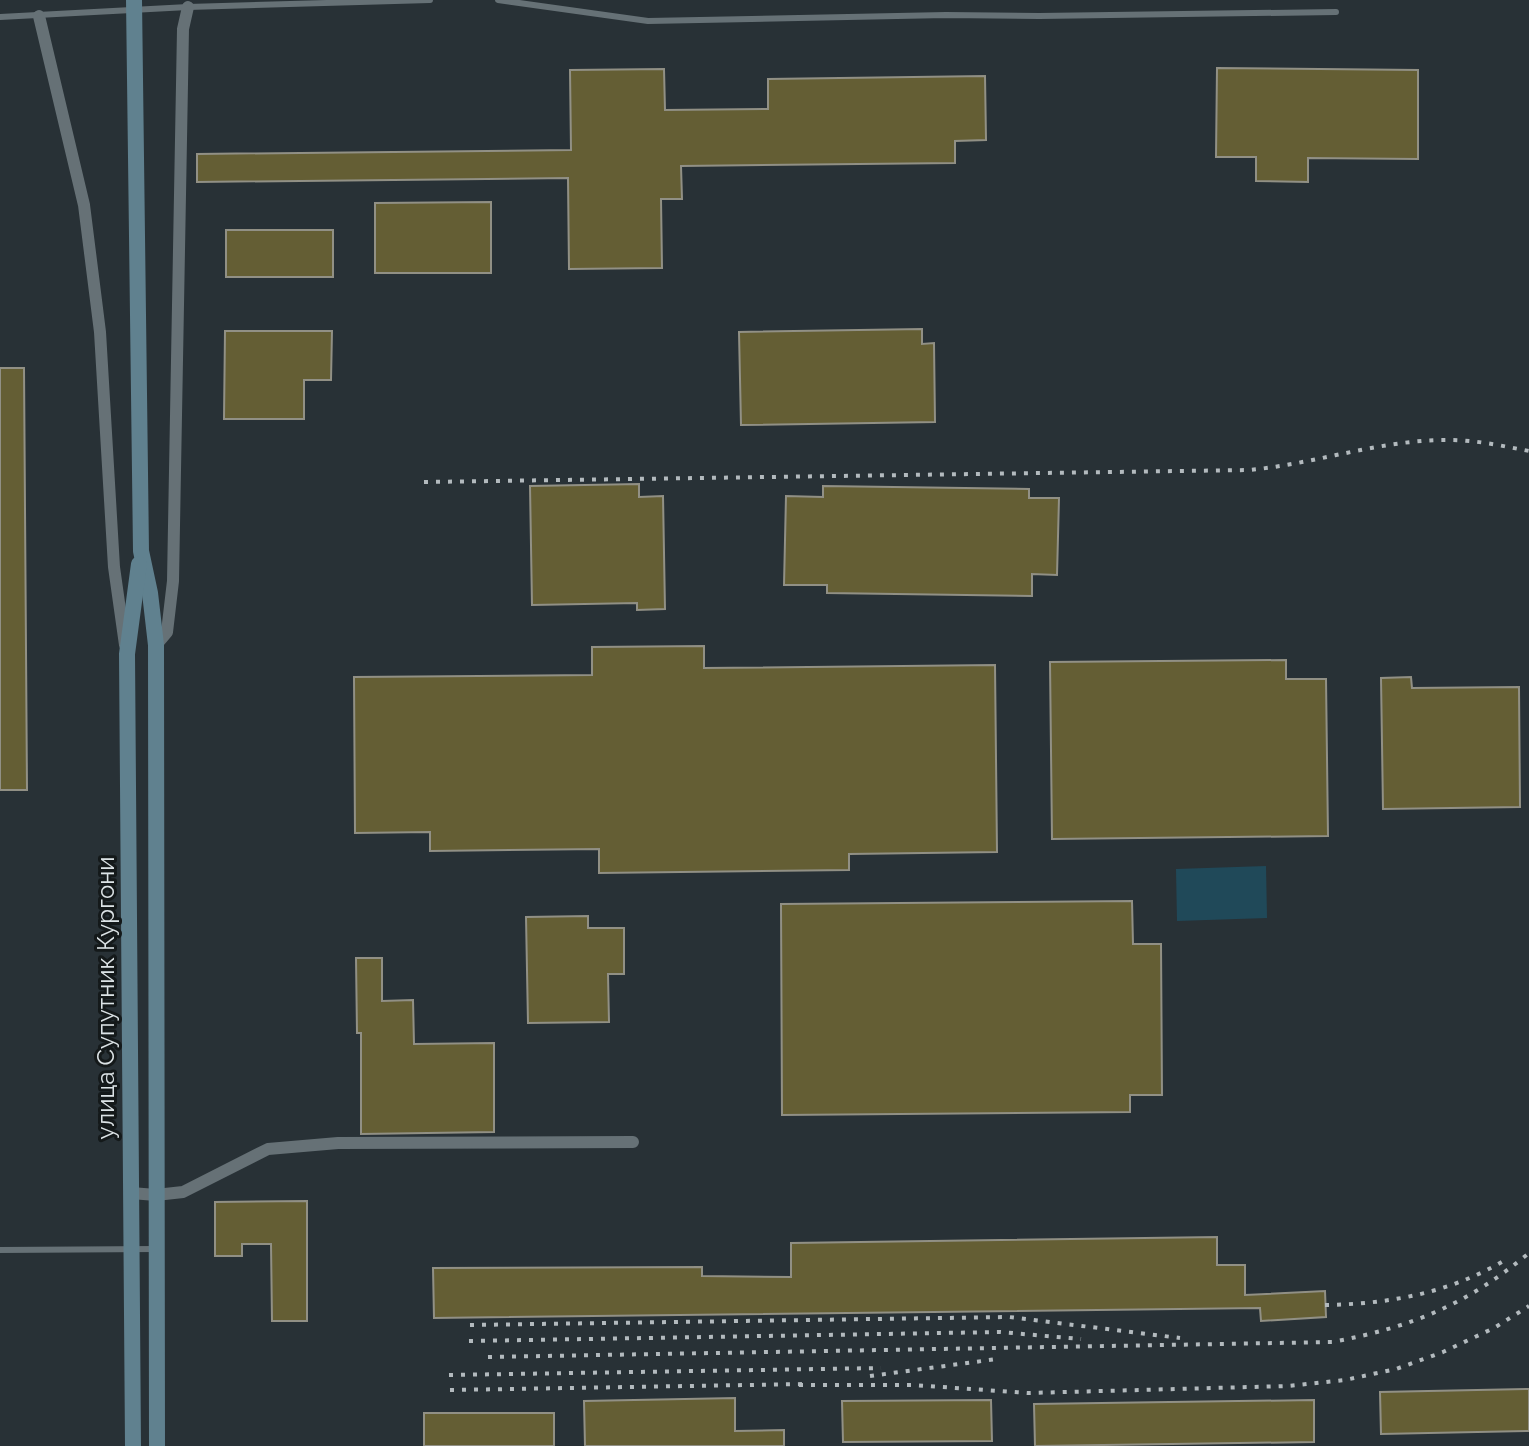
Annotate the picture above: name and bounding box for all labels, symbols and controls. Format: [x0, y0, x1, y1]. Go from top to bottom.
street label: улица Супутник Кургони [91, 857, 120, 1139]

